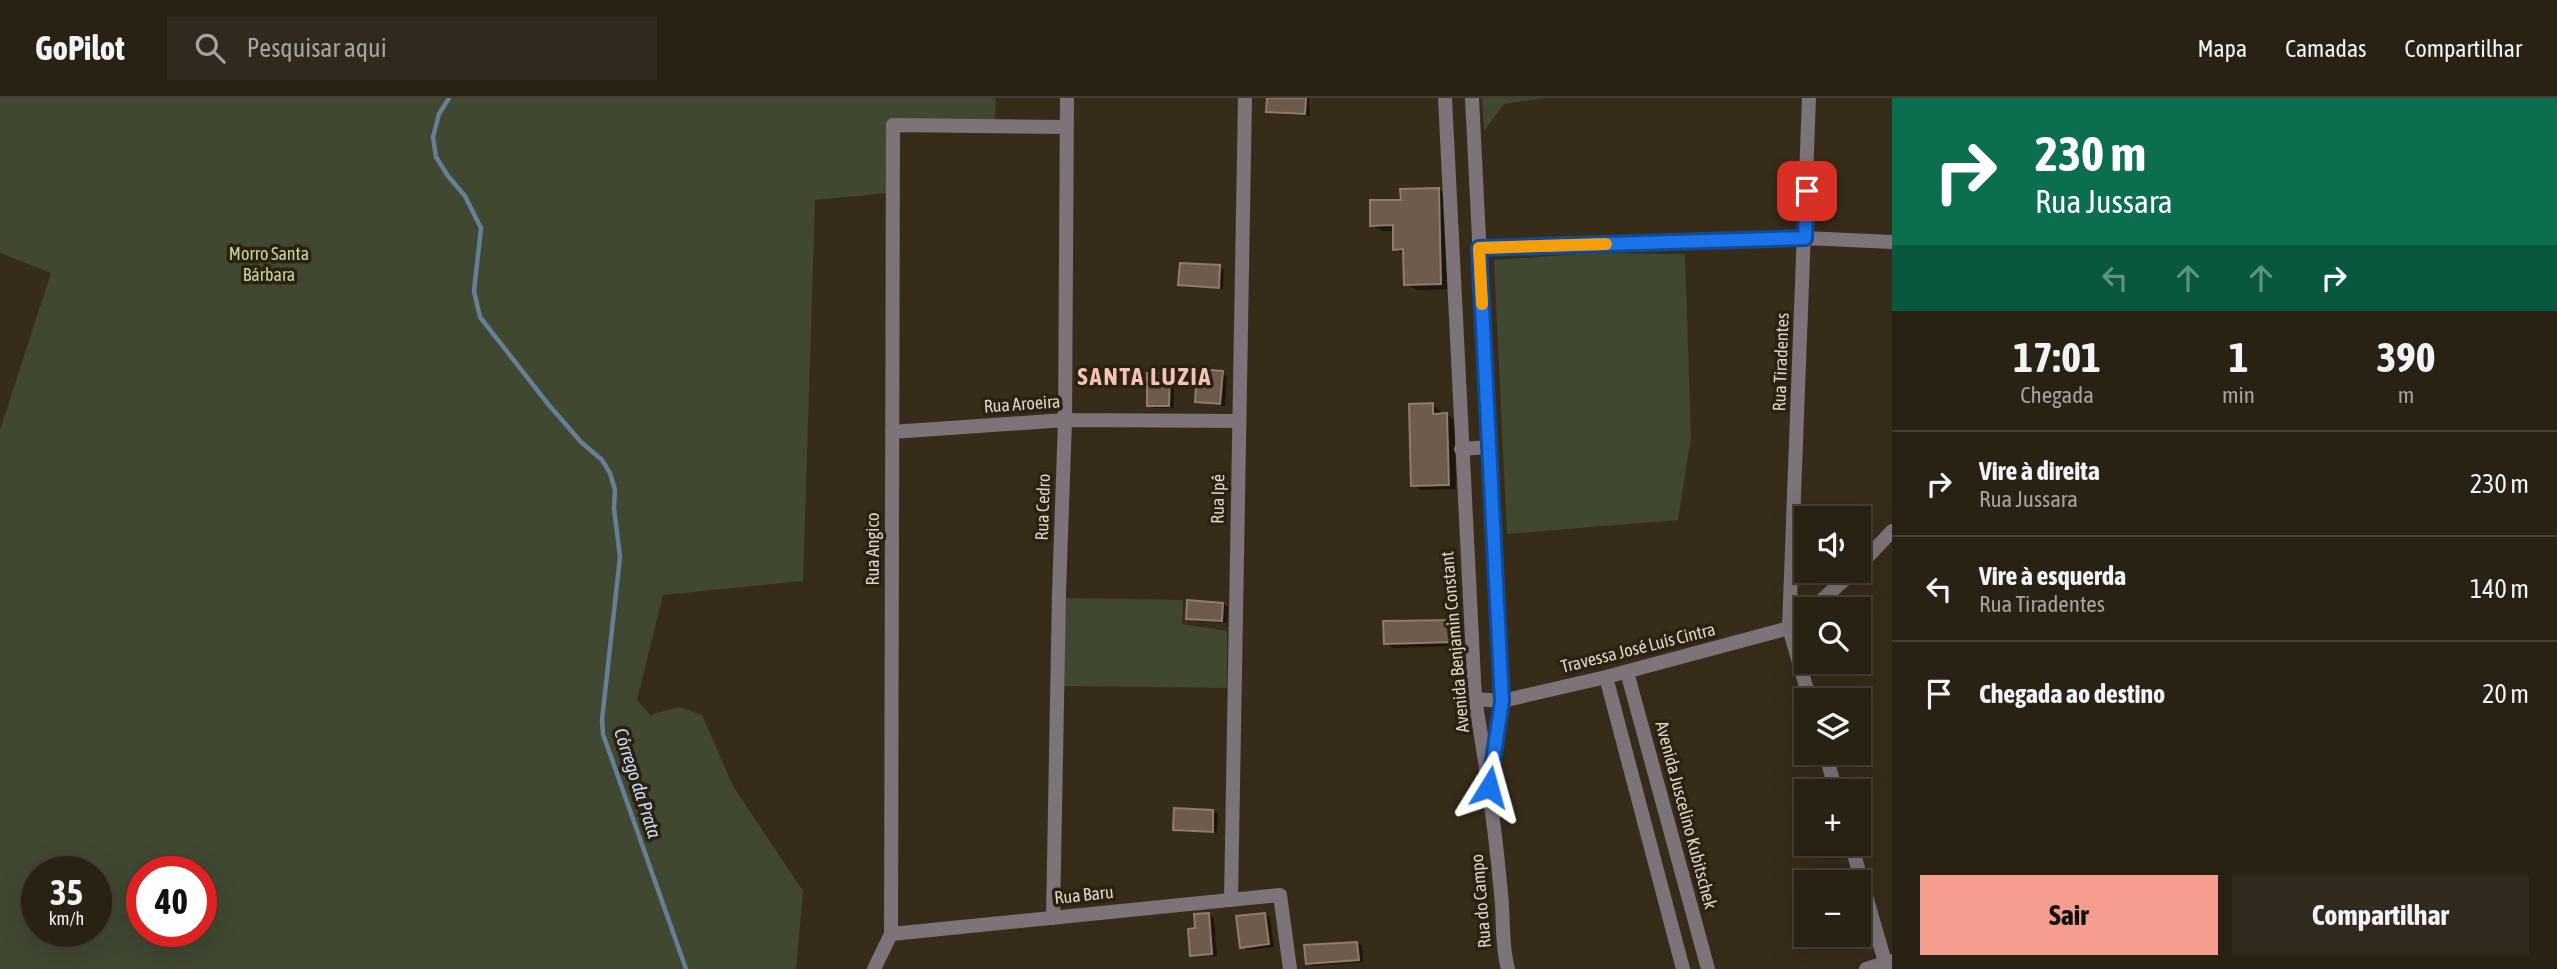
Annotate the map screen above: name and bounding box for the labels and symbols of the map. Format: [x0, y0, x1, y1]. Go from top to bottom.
pin [1777, 161, 1837, 221]
park label: Morro Santa Bárbara [229, 243, 309, 285]
street label: Rua Tiradentes [1768, 312, 1793, 412]
district label: SANTA LUZIA [1078, 363, 1212, 390]
street label: Rua Aroeira [983, 390, 1061, 417]
street label: Rua Cedro [1031, 473, 1054, 541]
street label: Rua Ipê [1207, 474, 1228, 524]
street label: Rua Angico [862, 512, 883, 586]
street label: Avenida Benjamin Constant [1436, 551, 1473, 734]
street label: Travessa José Luís Cintra [1558, 618, 1717, 677]
street label: Avenida Juscelino Kubitschek [1651, 719, 1722, 911]
water label: Córrego da Prata [610, 725, 666, 841]
position arrow [1452, 750, 1526, 824]
street label: Rua do Campo [1466, 853, 1495, 949]
speed limit sign: 40 [126, 856, 217, 947]
street label: Rua Baru [1053, 881, 1115, 908]

